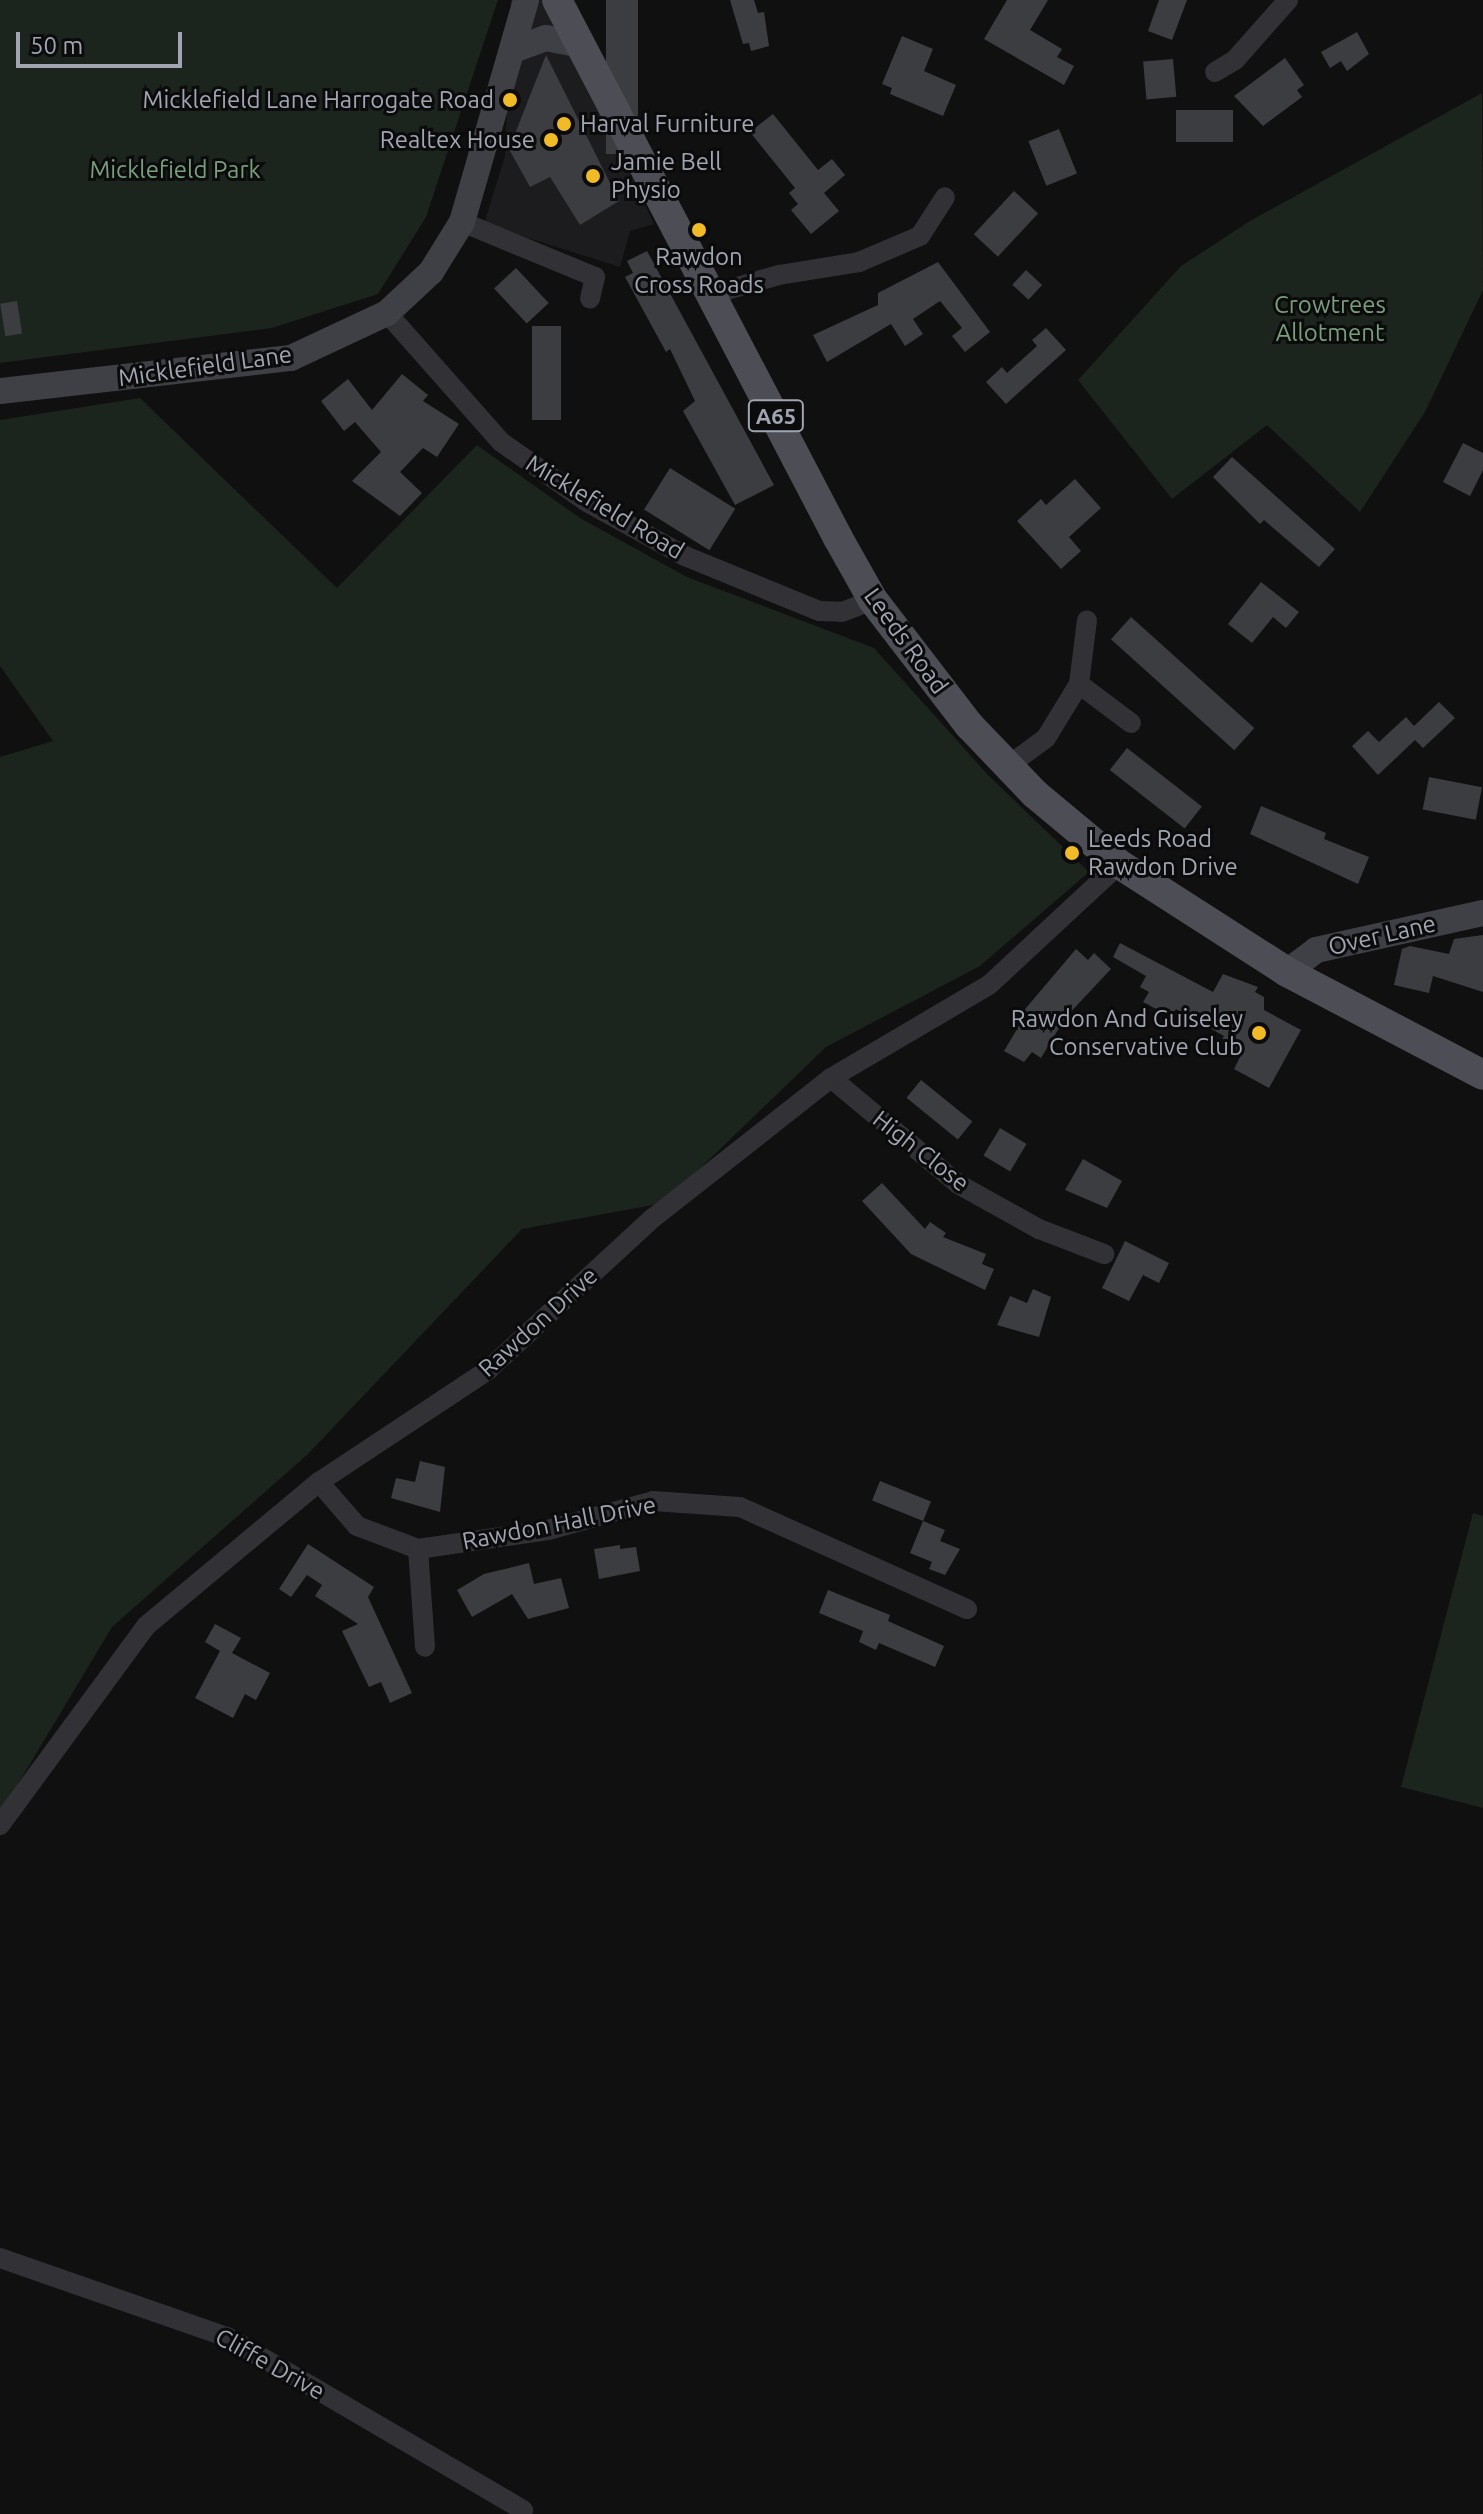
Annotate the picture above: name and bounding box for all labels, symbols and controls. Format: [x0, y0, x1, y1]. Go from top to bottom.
scale bar [20, 16, 186, 66]
text: 50 m [30, 32, 83, 59]
place label: Micklefield Lane Harrogate Road [143, 86, 494, 114]
marker: Micklefield Lane Harrogate Road [501, 91, 519, 109]
place label: Harval Furniture [580, 110, 755, 138]
marker: Harval Furniture [555, 115, 573, 133]
place label: Realtex House [380, 126, 535, 154]
marker: Realtex House [542, 131, 560, 149]
place label: Jamie Bell Physio [611, 148, 721, 204]
park label: Micklefield Park [89, 156, 261, 184]
marker: Jamie Bell Physio [582, 165, 604, 187]
marker: Rawdon Cross Roads [690, 221, 708, 239]
place label: Rawdon Cross Roads [634, 243, 764, 299]
park label: Crowtrees Allotment [1274, 291, 1386, 347]
street label: Micklefield Lane [116, 340, 294, 392]
road number: A65 [746, 398, 806, 434]
street label: Micklefield Road [521, 449, 689, 565]
street label: Leeds Road [858, 582, 954, 700]
place label: Leeds Road Rawdon Drive [1088, 825, 1238, 881]
marker: Leeds Road Rawdon Drive [1063, 844, 1081, 862]
street label: Over Lane [1325, 909, 1439, 961]
place label: Rawdon And Guiseley Conservative Club [1011, 1005, 1243, 1061]
marker: Rawdon And Guiseley Conservative Club [1250, 1024, 1268, 1042]
street label: High Close [867, 1104, 975, 1198]
street label: Rawdon Drive [473, 1261, 603, 1383]
street label: Rawdon Hall Drive [460, 1490, 658, 1556]
street label: Cliffe Drive [210, 2322, 330, 2406]

